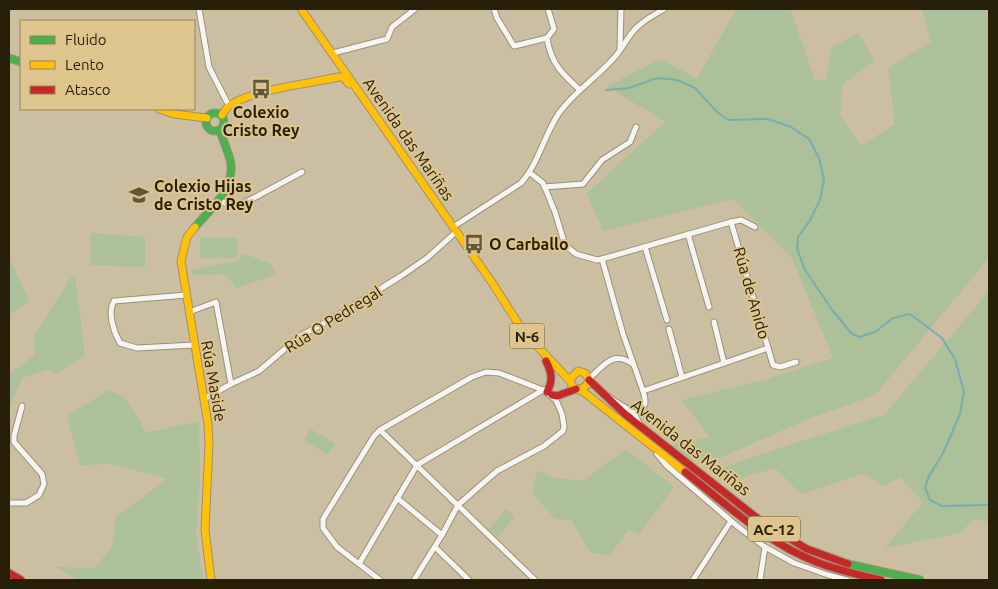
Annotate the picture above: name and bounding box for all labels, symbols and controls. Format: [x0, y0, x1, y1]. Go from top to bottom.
legend [20, 20, 195, 110]
text: Fluido [65, 31, 107, 48]
text: Lento [65, 56, 104, 73]
street label: Avenida das Mariñas [360, 74, 458, 204]
bus stop icon: Colexio Cristo Rey [250, 78, 272, 100]
text: Atasco [65, 81, 111, 98]
place label: Colexio Cristo Rey [223, 103, 300, 139]
place label: Colexio Hijas de Cristo Rey [154, 177, 254, 213]
school or university icon: Colexio Hijas de Cristo Rey [128, 184, 150, 206]
bus stop icon: O Carballo [463, 233, 485, 255]
place label: O Carballo [489, 235, 569, 253]
street label: Rúa de Anido [730, 245, 774, 341]
street label: Rúa O Pedregal [281, 282, 385, 356]
road number: N-6 [510, 324, 544, 348]
street label: Rúa Maside [198, 339, 230, 423]
street label: Avenida das Mariñas [628, 395, 754, 499]
road number: AC-12 [748, 516, 800, 542]

